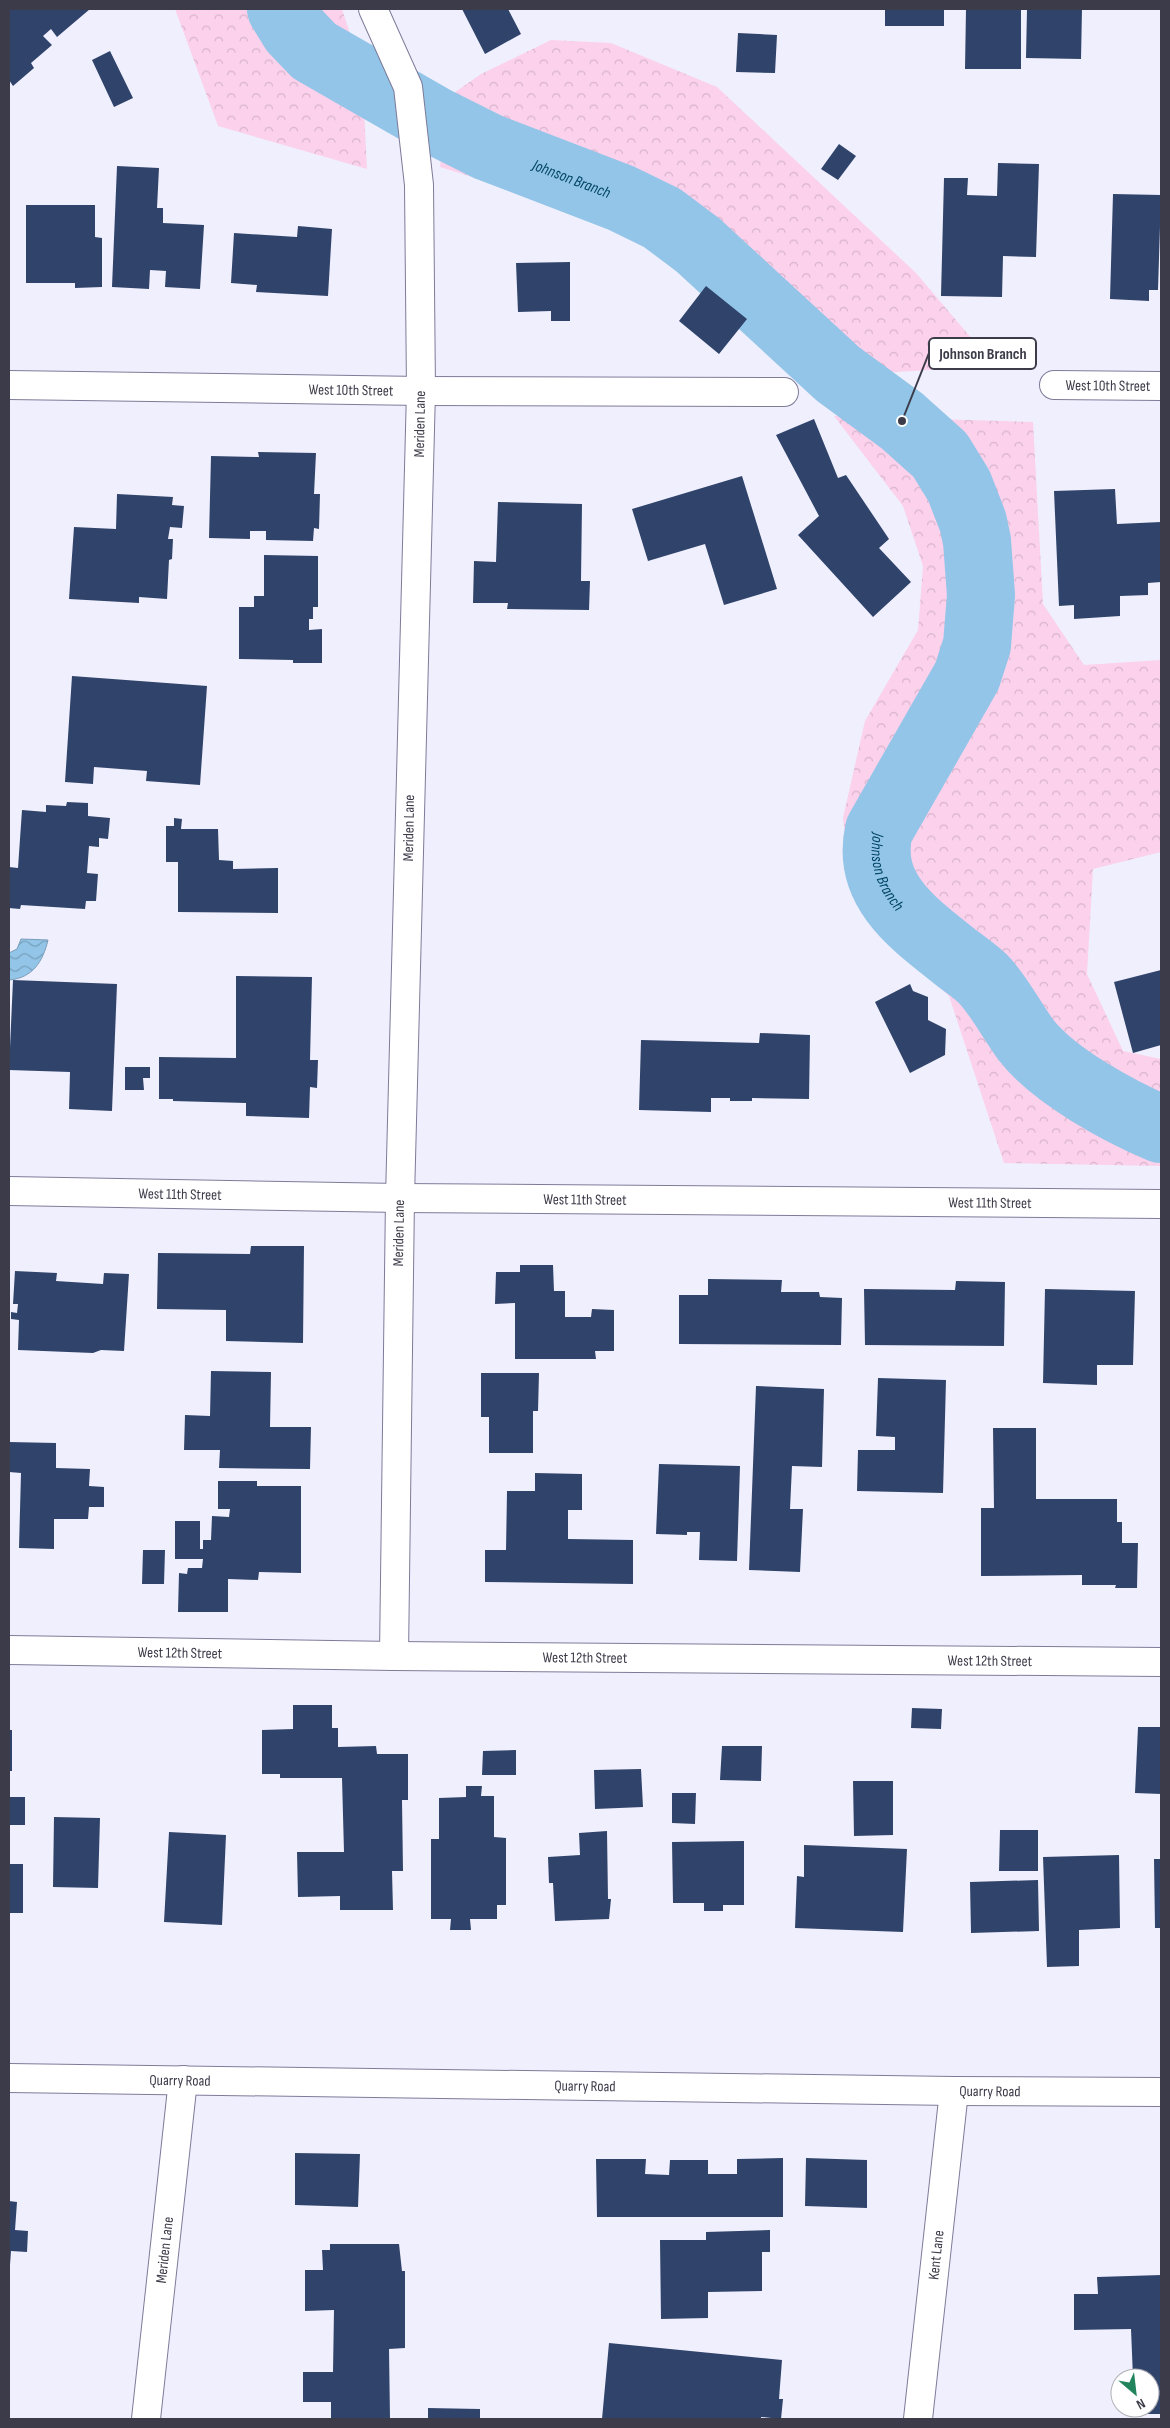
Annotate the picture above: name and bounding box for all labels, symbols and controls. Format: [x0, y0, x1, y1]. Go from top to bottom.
water label: Johnson Branch [529, 155, 614, 203]
callout: Johnson Branch [929, 338, 1036, 369]
text: Johnson Branch [938, 345, 1027, 364]
street label: West 10th Street [1065, 376, 1151, 395]
street label: West 10th Street [308, 380, 394, 400]
street label: Meriden Lane [410, 390, 430, 458]
street label: Meriden Lane [399, 794, 419, 862]
water label: Johnson Branch [867, 830, 908, 915]
street label: West 11th Street [138, 1184, 222, 1204]
street label: West 11th Street [543, 1190, 627, 1209]
street label: West 11th Street [948, 1193, 1032, 1212]
street label: Meriden Lane [389, 1199, 409, 1267]
street label: West 12th Street [138, 1643, 223, 1663]
street label: West 12th Street [543, 1648, 628, 1667]
street label: West 12th Street [948, 1651, 1033, 1670]
street label: Quarry Road [149, 2070, 211, 2090]
street label: Quarry Road [554, 2076, 616, 2096]
street label: Quarry Road [959, 2082, 1021, 2101]
street label: Meriden Lane [151, 2216, 178, 2284]
street label: Kent Lane [924, 2229, 948, 2281]
north arrow [1110, 2368, 1160, 2418]
text: N [1134, 2395, 1148, 2413]

